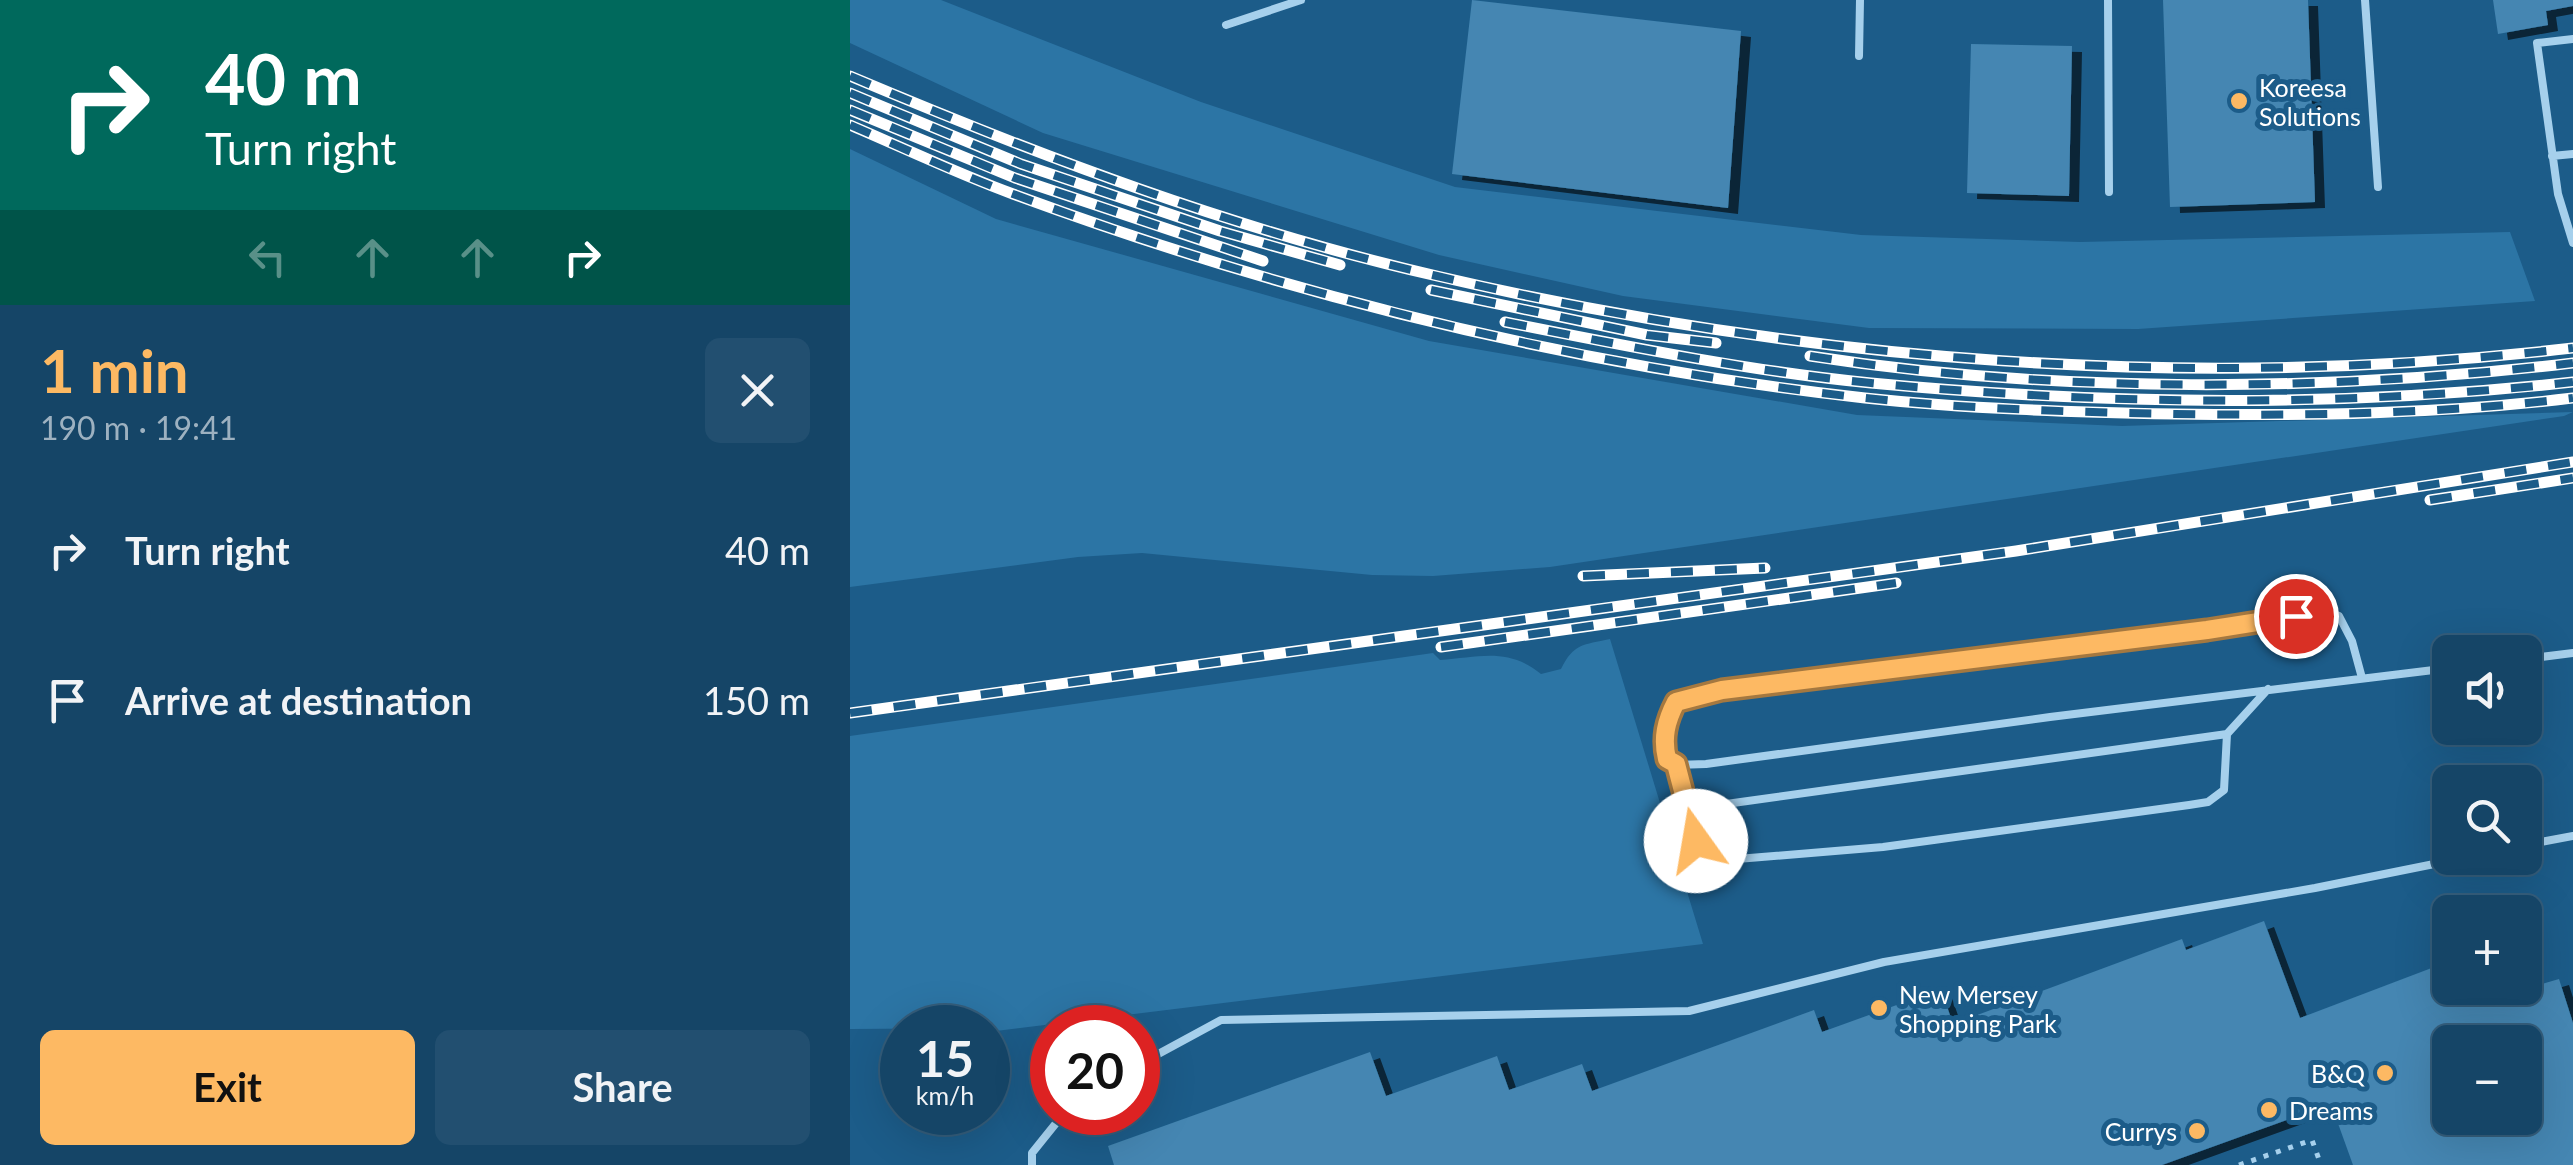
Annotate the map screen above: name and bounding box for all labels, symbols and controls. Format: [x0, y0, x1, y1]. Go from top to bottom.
text: 40 m [205, 36, 362, 120]
icon: right [40, 40, 170, 170]
place label: Koreesa Solutions [2259, 72, 2361, 131]
marker: Koreesa Solutions [2228, 90, 2250, 112]
text: Turn right [205, 121, 396, 175]
icon: left [240, 230, 295, 285]
icon: ahead [345, 230, 400, 285]
icon: ahead [450, 230, 505, 285]
icon: right [555, 230, 610, 285]
text: 1 min [40, 334, 189, 406]
button: close [705, 338, 810, 443]
text: 190 m · 19:41 [40, 408, 237, 447]
icon: right [40, 523, 95, 578]
text: Turn right [125, 527, 290, 573]
text: 40 m [725, 527, 810, 573]
pin [2254, 574, 2339, 659]
icon: arrive [2269, 589, 2324, 644]
map controls [2432, 635, 2542, 1135]
button: sound [2432, 635, 2542, 745]
icon: arrive [40, 673, 95, 728]
text: Arrive at destination [125, 677, 472, 723]
text: 150 m [703, 677, 810, 723]
button: search [2432, 765, 2542, 875]
position arrow [1644, 789, 1748, 893]
button: + [2432, 895, 2542, 1005]
place label: New Mersey Shopping Park [1899, 979, 2057, 1038]
marker: New Mersey Shopping Park [1868, 997, 1890, 1019]
speed limit sign: 20 [1030, 1005, 1160, 1135]
button: − [2432, 1025, 2542, 1135]
text: 15 [916, 1028, 974, 1088]
button: Exit [40, 1030, 415, 1145]
button: Share [435, 1030, 810, 1145]
place label: B&Q [2311, 1058, 2365, 1088]
marker: B&Q [2374, 1062, 2396, 1084]
text: km/h [916, 1080, 974, 1110]
place label: Dreams [2289, 1095, 2373, 1125]
marker: Dreams [2258, 1099, 2280, 1121]
place label: Currys [2105, 1116, 2177, 1146]
marker: Currys [2186, 1120, 2208, 1142]

